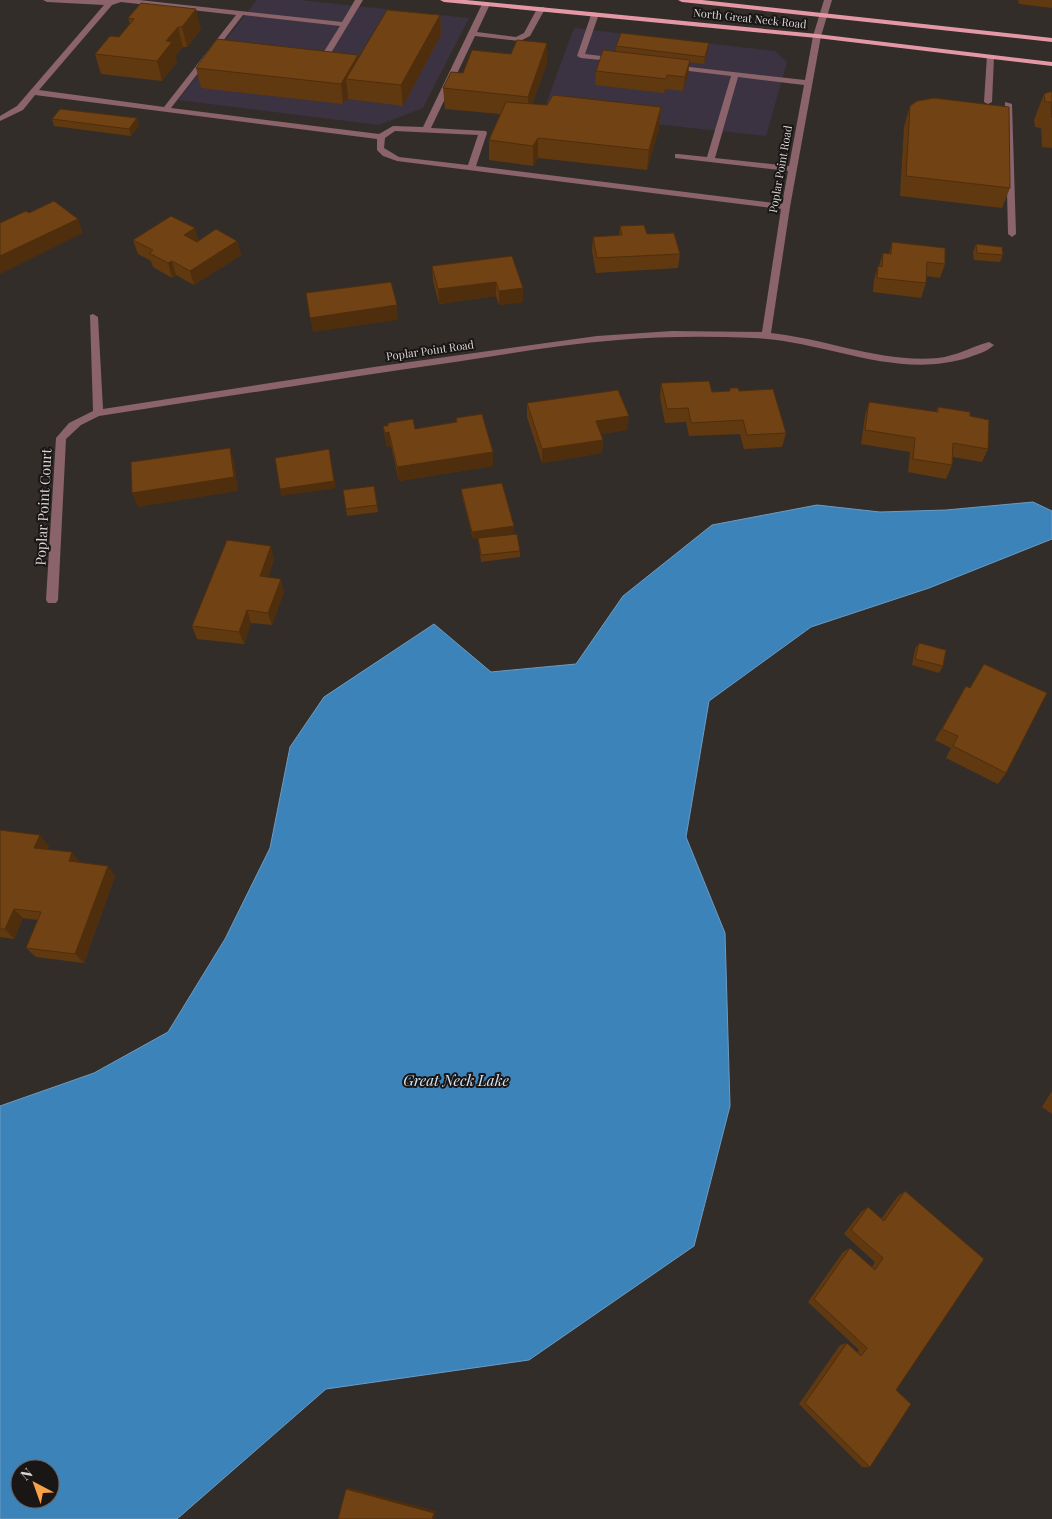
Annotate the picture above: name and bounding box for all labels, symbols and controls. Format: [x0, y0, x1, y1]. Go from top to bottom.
street label: North Great Neck Road [693, 5, 808, 31]
street label: Poplar Point Road [765, 124, 795, 214]
street label: Poplar Point Road [385, 336, 475, 364]
street label: Poplar Point Court [30, 447, 56, 566]
water label: Great Neck Lake [403, 1070, 509, 1090]
north arrow [10, 1459, 60, 1509]
text: N [16, 1463, 36, 1484]

